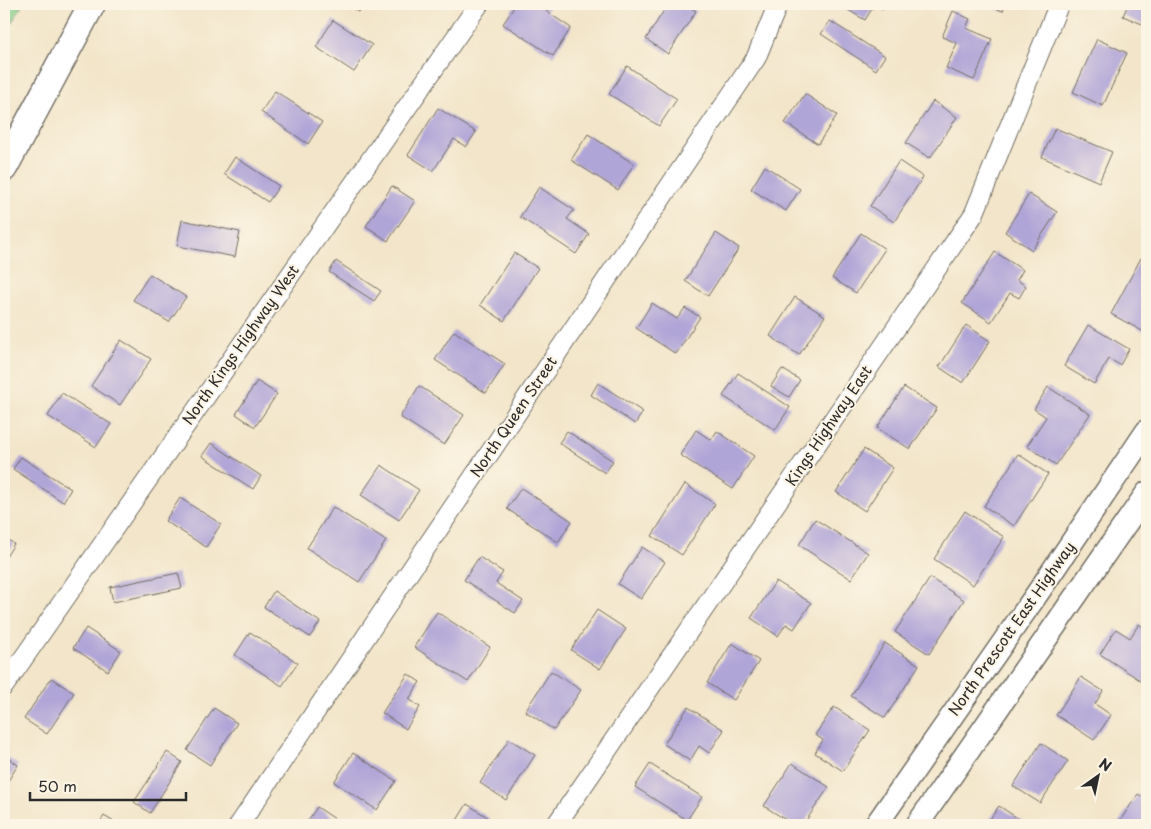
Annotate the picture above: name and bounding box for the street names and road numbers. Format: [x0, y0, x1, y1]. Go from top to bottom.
street label: North Kings Highway West [176, 259, 304, 429]
street label: North Queen Street [464, 351, 562, 481]
street label: Kings Highway East [779, 360, 877, 490]
street label: North Prescott East Highway [942, 536, 1080, 720]

